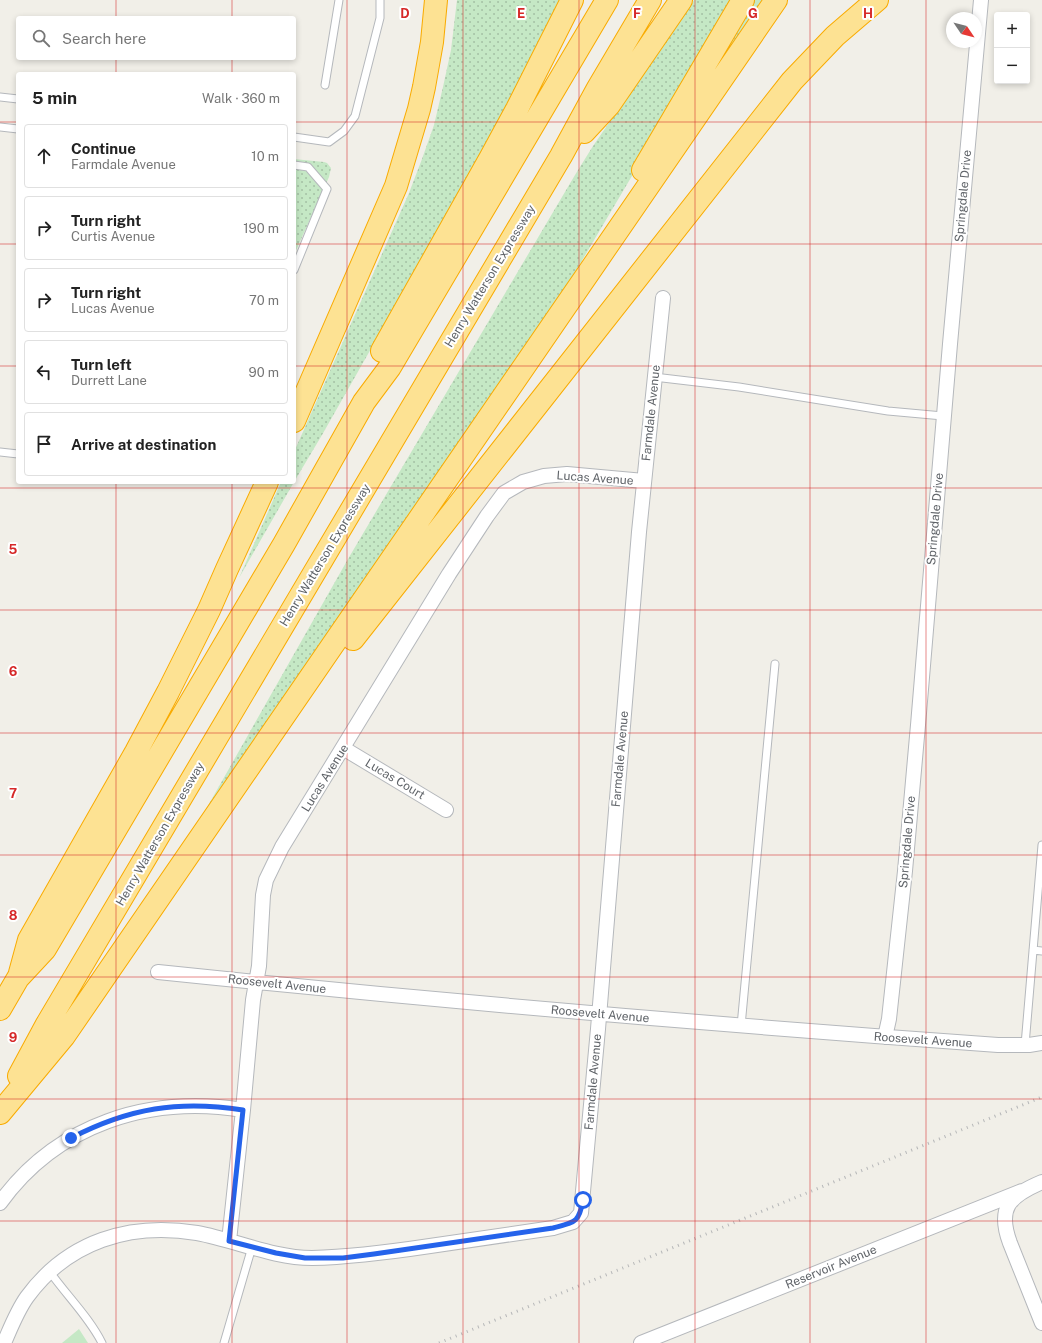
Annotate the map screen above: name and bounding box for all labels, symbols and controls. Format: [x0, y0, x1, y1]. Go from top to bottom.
text: D [400, 6, 410, 21]
text: E [517, 6, 525, 21]
text: F [633, 6, 641, 21]
text: G [748, 6, 758, 21]
text: H [863, 6, 873, 21]
north arrow [946, 12, 982, 48]
map controls [994, 12, 1030, 84]
button: + [994, 12, 1030, 48]
search box [16, 16, 296, 60]
icon: search [30, 27, 52, 49]
text: Search here [62, 30, 146, 47]
button: − [994, 48, 1030, 84]
text: 5 min [32, 88, 77, 108]
text: Walk · 360 m [202, 91, 280, 106]
text: Continue [71, 140, 136, 157]
icon: ahead [33, 145, 55, 167]
text: 10 m [251, 149, 279, 164]
street label: Springdale Drive [952, 149, 974, 243]
text: Farmdale Avenue [71, 157, 176, 172]
street label: Henry Watterson Expressway [442, 202, 538, 350]
text: Turn right [71, 212, 141, 229]
icon: right [33, 217, 55, 239]
text: 190 m [243, 221, 279, 236]
text: Curtis Avenue [71, 229, 155, 244]
text: Turn right [71, 284, 141, 301]
icon: right [33, 289, 55, 311]
text: 70 m [249, 293, 279, 308]
text: Lucas Avenue [71, 301, 155, 316]
text: Turn left [71, 356, 132, 373]
icon: left [33, 361, 55, 383]
street label: Farmdale Avenue [639, 364, 663, 462]
text: 90 m [249, 365, 279, 380]
text: Durrett Lane [71, 373, 147, 388]
icon: arrive [33, 433, 55, 455]
text: Arrive at destination [71, 436, 216, 453]
street label: Lucas Avenue [556, 468, 634, 488]
street label: Springdale Drive [924, 472, 946, 566]
street label: Henry Watterson Expressway [277, 481, 373, 629]
text: 5 [9, 542, 18, 557]
text: 6 [9, 664, 18, 679]
street label: Farmdale Avenue [609, 710, 631, 808]
street label: Lucas Avenue [299, 741, 351, 814]
street label: Lucas Court [363, 756, 428, 802]
street label: Henry Watterson Expressway [113, 759, 207, 908]
text: 7 [9, 786, 17, 801]
street label: Springdale Drive [896, 795, 918, 889]
text: 8 [9, 908, 18, 923]
street label: Roosevelt Avenue [227, 972, 327, 996]
street label: Roosevelt Avenue [550, 1003, 650, 1025]
text: 9 [9, 1030, 17, 1045]
street label: Roosevelt Avenue [873, 1030, 973, 1050]
street label: Farmdale Avenue [582, 1033, 604, 1131]
route end [62, 1129, 80, 1147]
route start [574, 1191, 592, 1209]
street label: Reservoir Avenue [783, 1242, 879, 1292]

